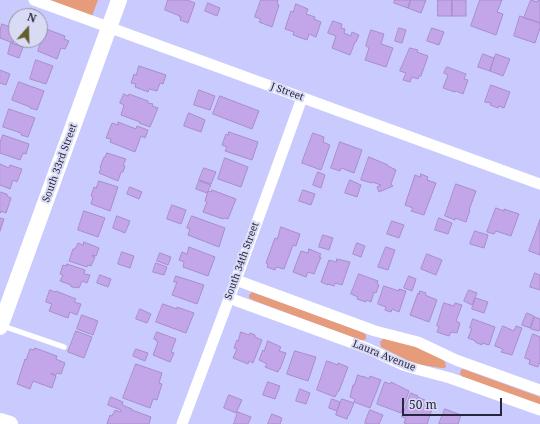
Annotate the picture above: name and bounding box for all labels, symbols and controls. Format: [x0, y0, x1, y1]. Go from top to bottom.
north arrow [8, 8, 48, 48]
text: N [25, 9, 39, 26]
street label: J Street [269, 81, 305, 103]
street label: South 33rd Street [40, 122, 80, 204]
street label: South 34th Street [222, 221, 262, 301]
street label: Laura Avenue [351, 338, 417, 374]
scale bar [404, 390, 504, 416]
text: 50 m [409, 396, 437, 413]

